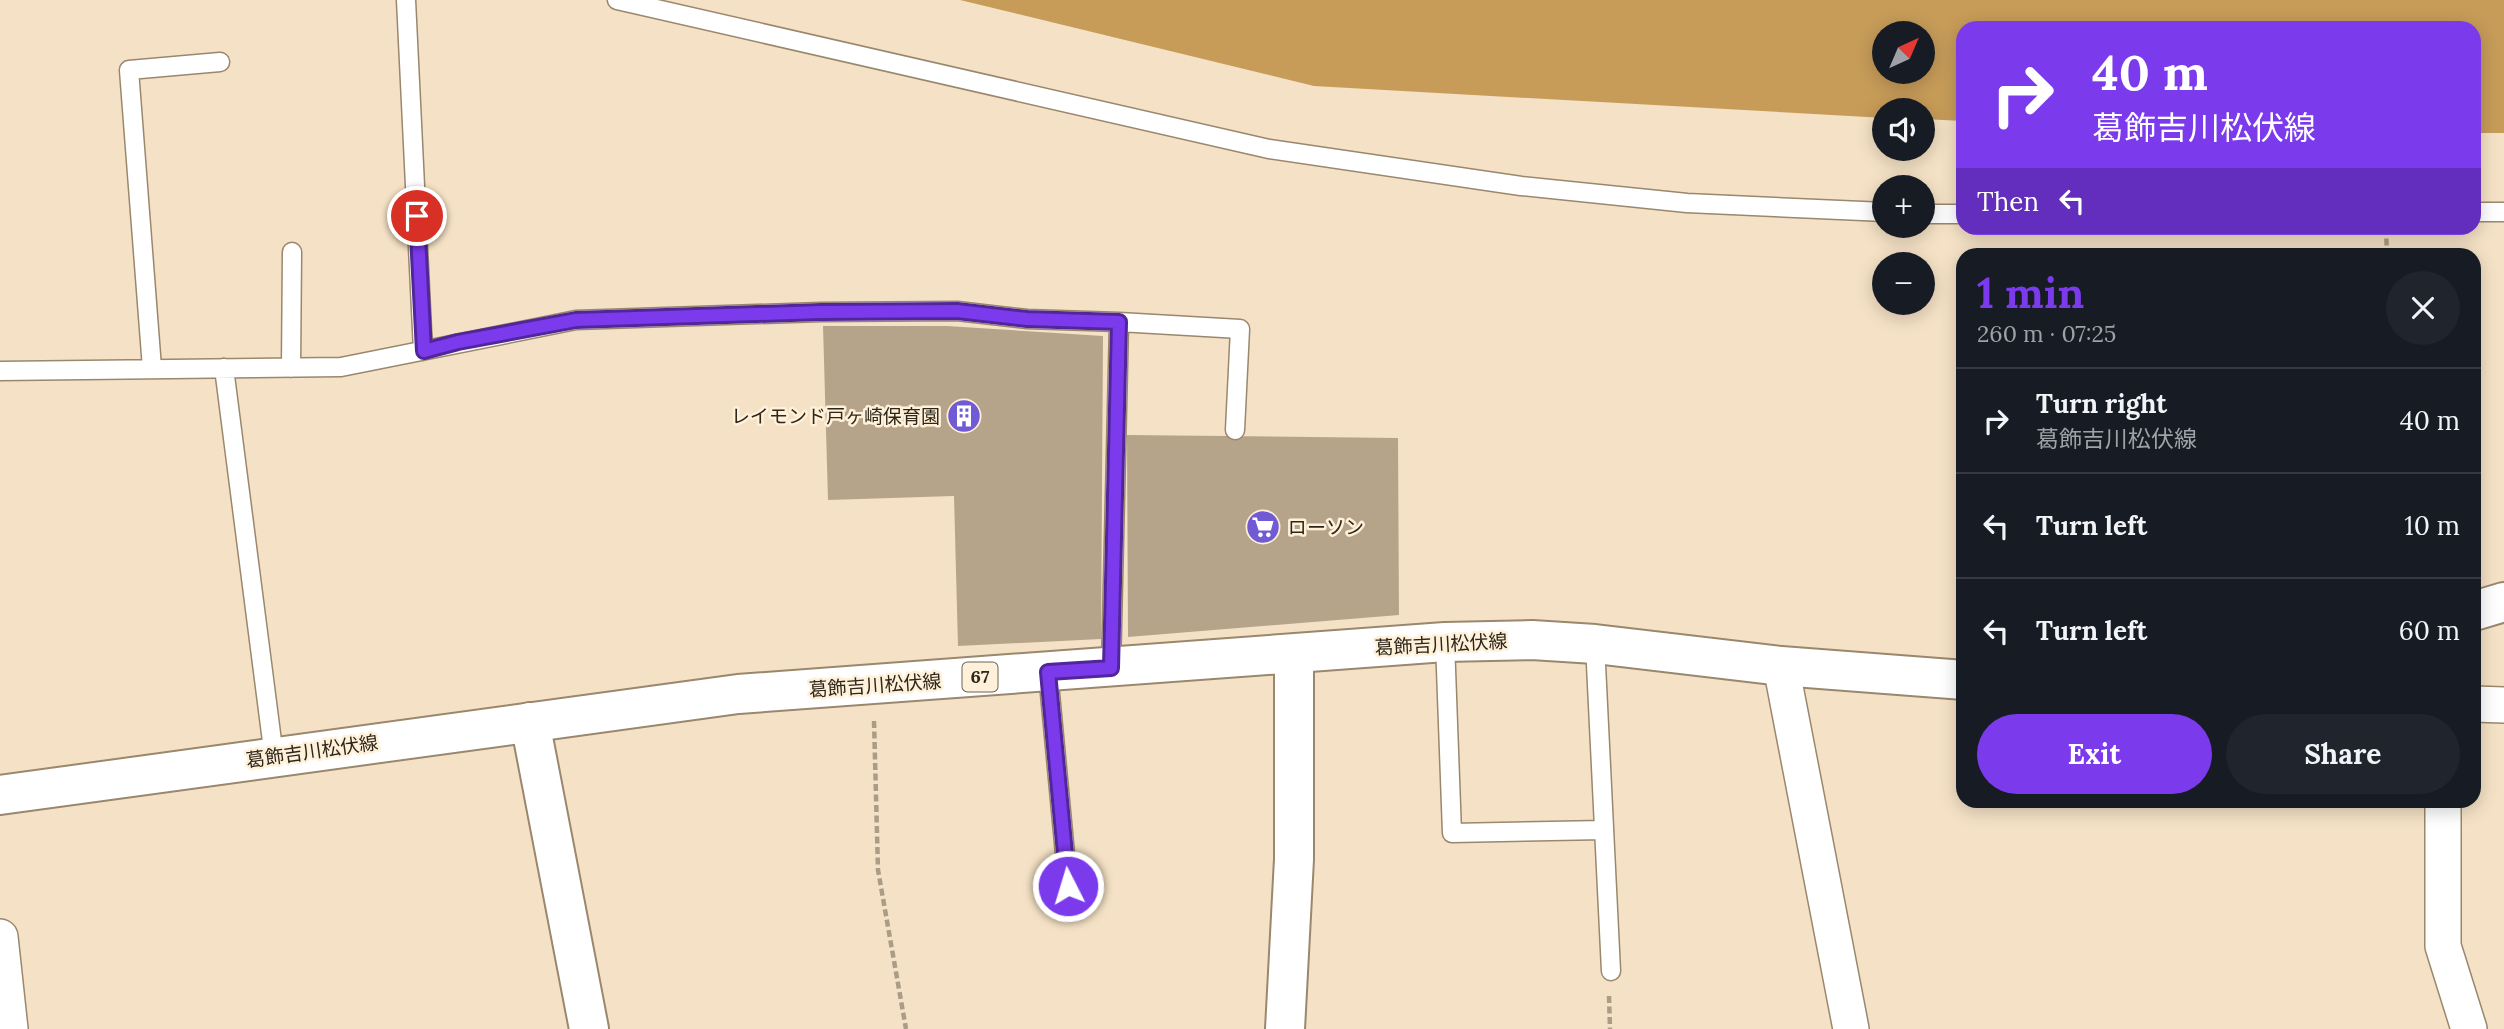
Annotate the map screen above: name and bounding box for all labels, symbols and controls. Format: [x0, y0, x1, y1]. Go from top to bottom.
north arrow [1872, 21, 1936, 84]
map controls [1872, 21, 1935, 315]
text: 40 m [2092, 41, 2208, 103]
icon: right [1977, 49, 2068, 140]
button: sound [1872, 98, 1935, 161]
text: 葛飾吉川松伏線 [2092, 107, 2316, 148]
button: + [1872, 175, 1935, 238]
icon: left [2053, 182, 2091, 220]
text: Then [1977, 185, 2039, 218]
pin [387, 186, 447, 246]
icon: arrive [398, 197, 436, 235]
button: − [1872, 252, 1935, 315]
text: 1 min [1977, 266, 2084, 320]
button: close [2386, 271, 2460, 345]
text: 260 m · 07:25 [1977, 319, 2116, 348]
text: Turn right [2036, 387, 2167, 420]
building icon: レイモンド戸ヶ崎保育園 [945, 397, 983, 435]
icon: right [1977, 402, 2015, 440]
place label: レイモンド戸ヶ崎保育園 [731, 404, 940, 428]
text: 40 m [2400, 404, 2460, 437]
text: 葛飾吉川松伏線 [2036, 424, 2197, 453]
icon: left [1977, 507, 2015, 545]
supermarket icon: ローソン [1244, 508, 1282, 546]
text: Turn left [2036, 509, 2147, 542]
text: 10 m [2404, 509, 2460, 542]
place label: ローソン [1288, 515, 1364, 539]
icon: left [1977, 612, 2015, 650]
text: Turn left [2036, 614, 2147, 647]
text: 60 m [2399, 614, 2460, 647]
street label: 葛飾吉川松伏線 [1374, 629, 1508, 659]
road number: 67 [962, 662, 998, 692]
street label: 葛飾吉川松伏線 [808, 668, 942, 702]
button: Exit [1977, 714, 2212, 794]
button: Share [2226, 714, 2460, 794]
street label: 葛飾吉川松伏線 [244, 730, 380, 772]
position arrow [1031, 849, 1105, 923]

